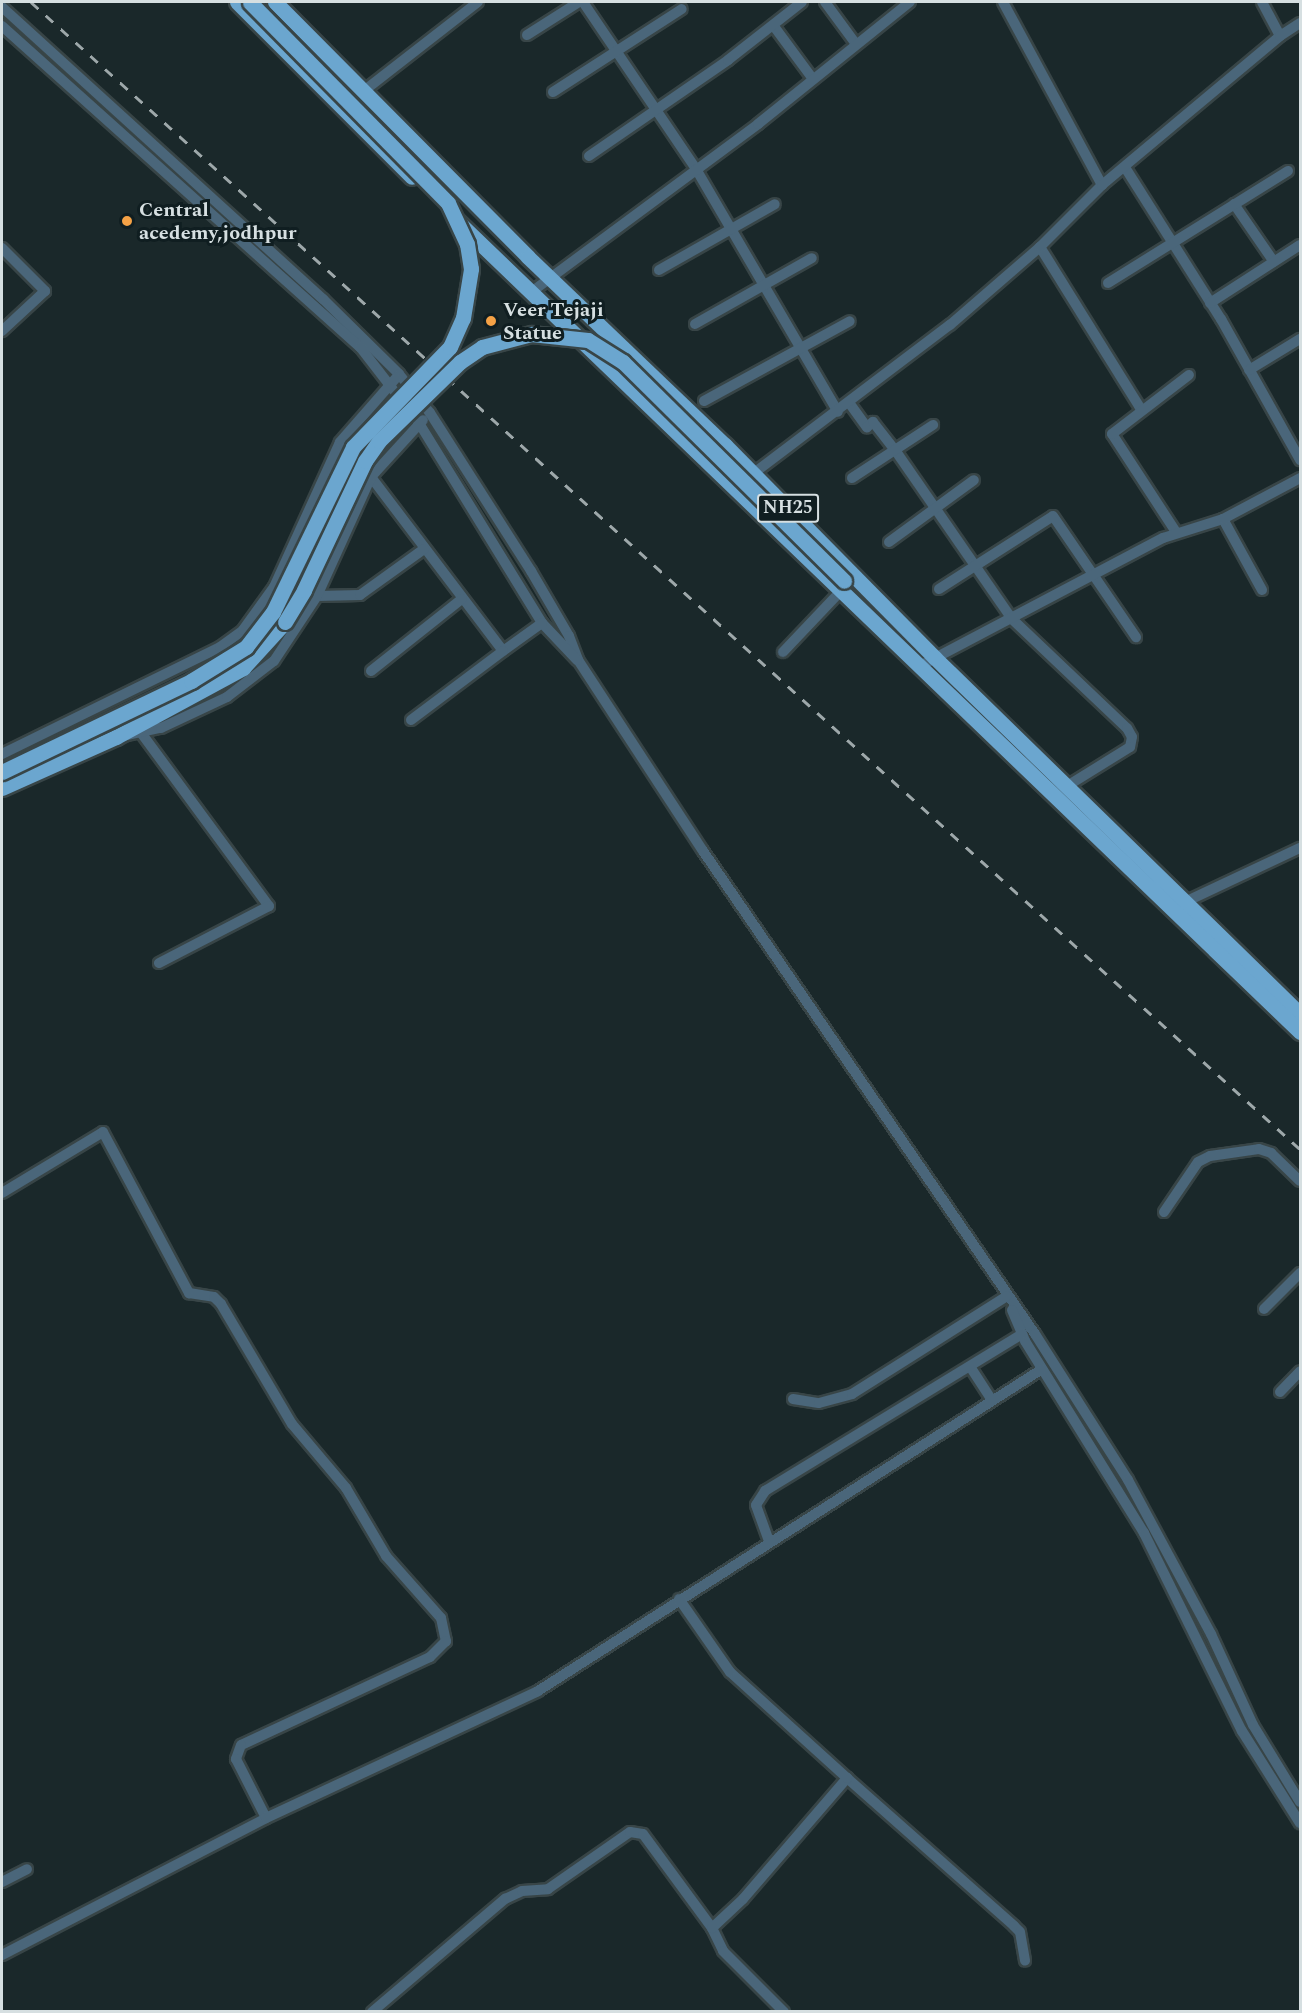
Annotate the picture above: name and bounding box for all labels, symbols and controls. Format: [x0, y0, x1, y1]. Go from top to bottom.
place label: Central acedemy,jodhpur [139, 198, 297, 245]
marker: Central acedemy,jodhpur [120, 214, 134, 228]
place label: Veer Tejaji Statue [503, 298, 604, 345]
marker: Veer Tejaji Statue [484, 314, 498, 328]
road number: NH25 [756, 493, 820, 523]

